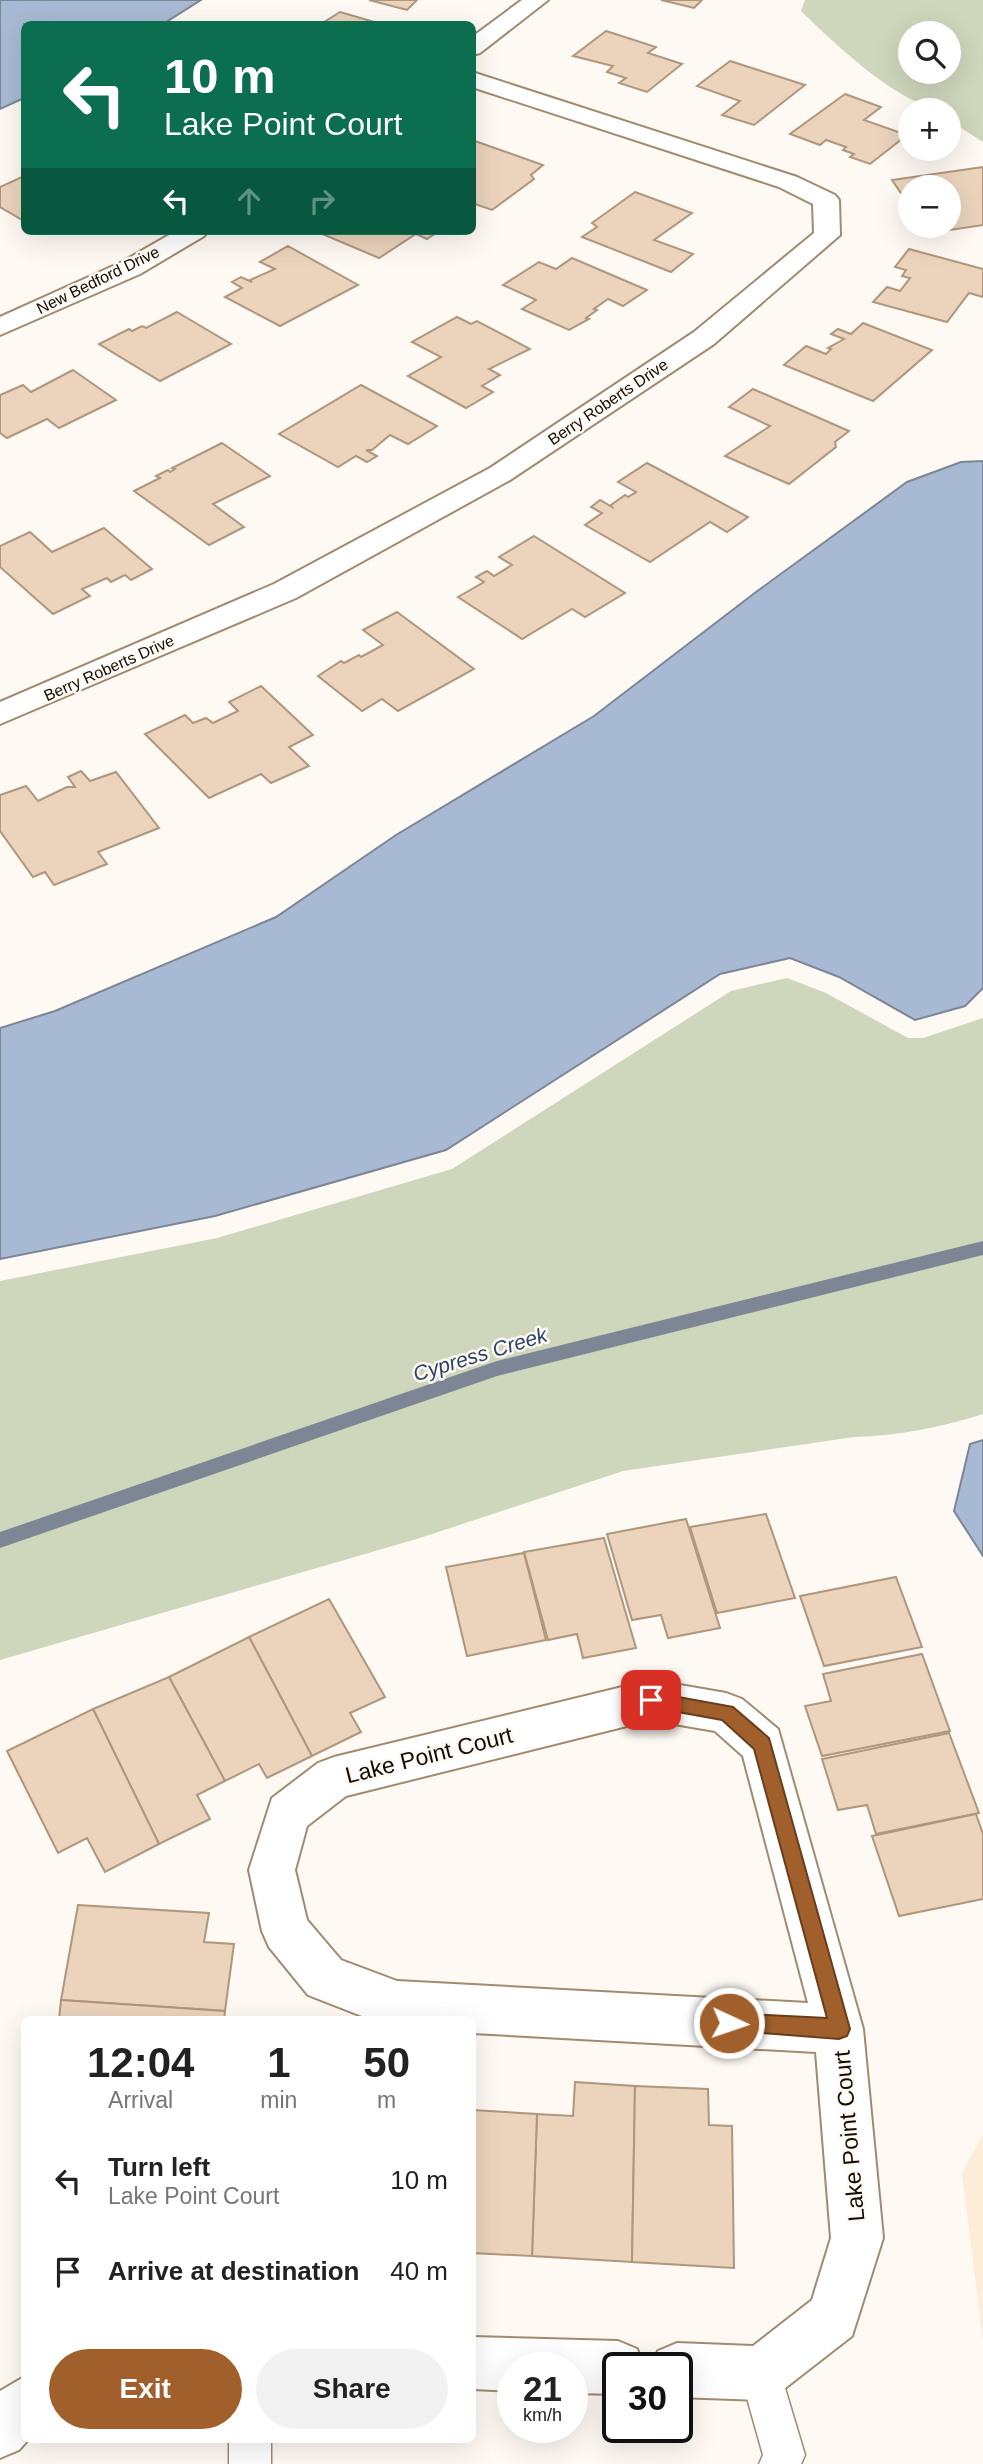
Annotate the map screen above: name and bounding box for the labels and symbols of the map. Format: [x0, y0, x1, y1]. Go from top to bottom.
street label: New Bedford Drive [34, 243, 162, 317]
street label: Berry Roberts Drive [545, 356, 671, 448]
street label: Berry Roberts Drive [41, 632, 177, 704]
water label: Cypress Creek [410, 1322, 551, 1385]
pin [621, 1670, 681, 1730]
street label: Lake Point Court [343, 1722, 516, 1788]
position arrow [692, 1986, 766, 2060]
street label: Lake Point Court [829, 2049, 869, 2222]
speed limit sign: 30 [602, 2352, 693, 2443]

